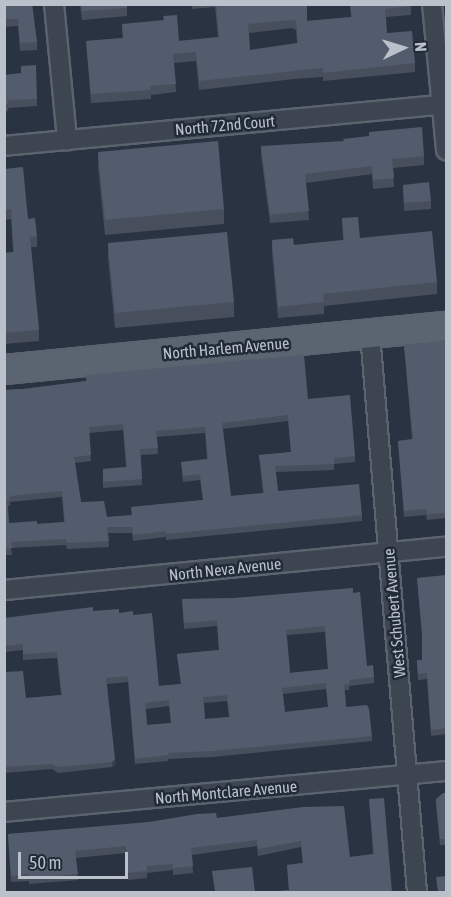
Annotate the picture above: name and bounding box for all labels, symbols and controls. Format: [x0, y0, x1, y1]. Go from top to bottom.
north arrow [373, 18, 433, 78]
text: N [412, 41, 430, 52]
street label: North 72nd Court [174, 111, 276, 139]
street label: North Harlem Avenue [162, 333, 290, 363]
street label: West Schubert Avenue [379, 548, 409, 678]
street label: North Neva Avenue [168, 554, 282, 584]
street label: North Montclare Avenue [154, 776, 298, 808]
scale bar [21, 840, 130, 878]
text: 50 m [29, 852, 61, 873]

